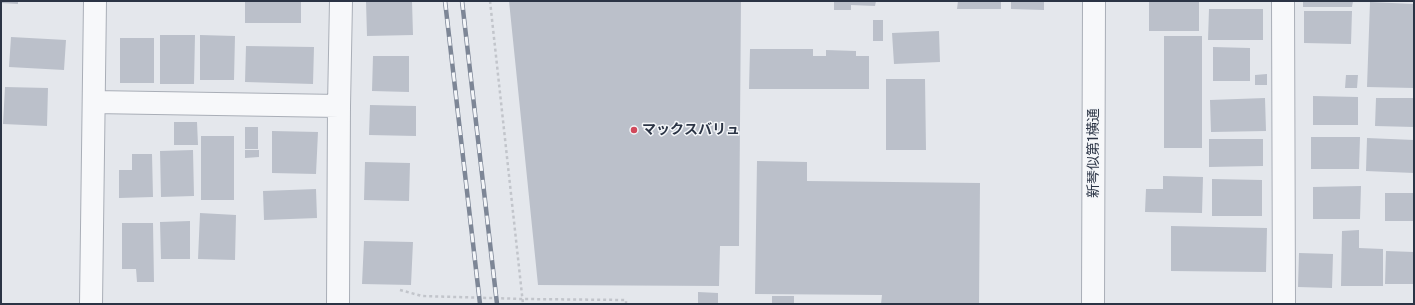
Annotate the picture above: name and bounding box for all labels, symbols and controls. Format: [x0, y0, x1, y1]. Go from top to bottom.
street label: 新琴似第1横通 [1086, 108, 1102, 198]
place label: マックスバリュ [642, 122, 740, 138]
marker: マックスバリュ [629, 125, 639, 135]

